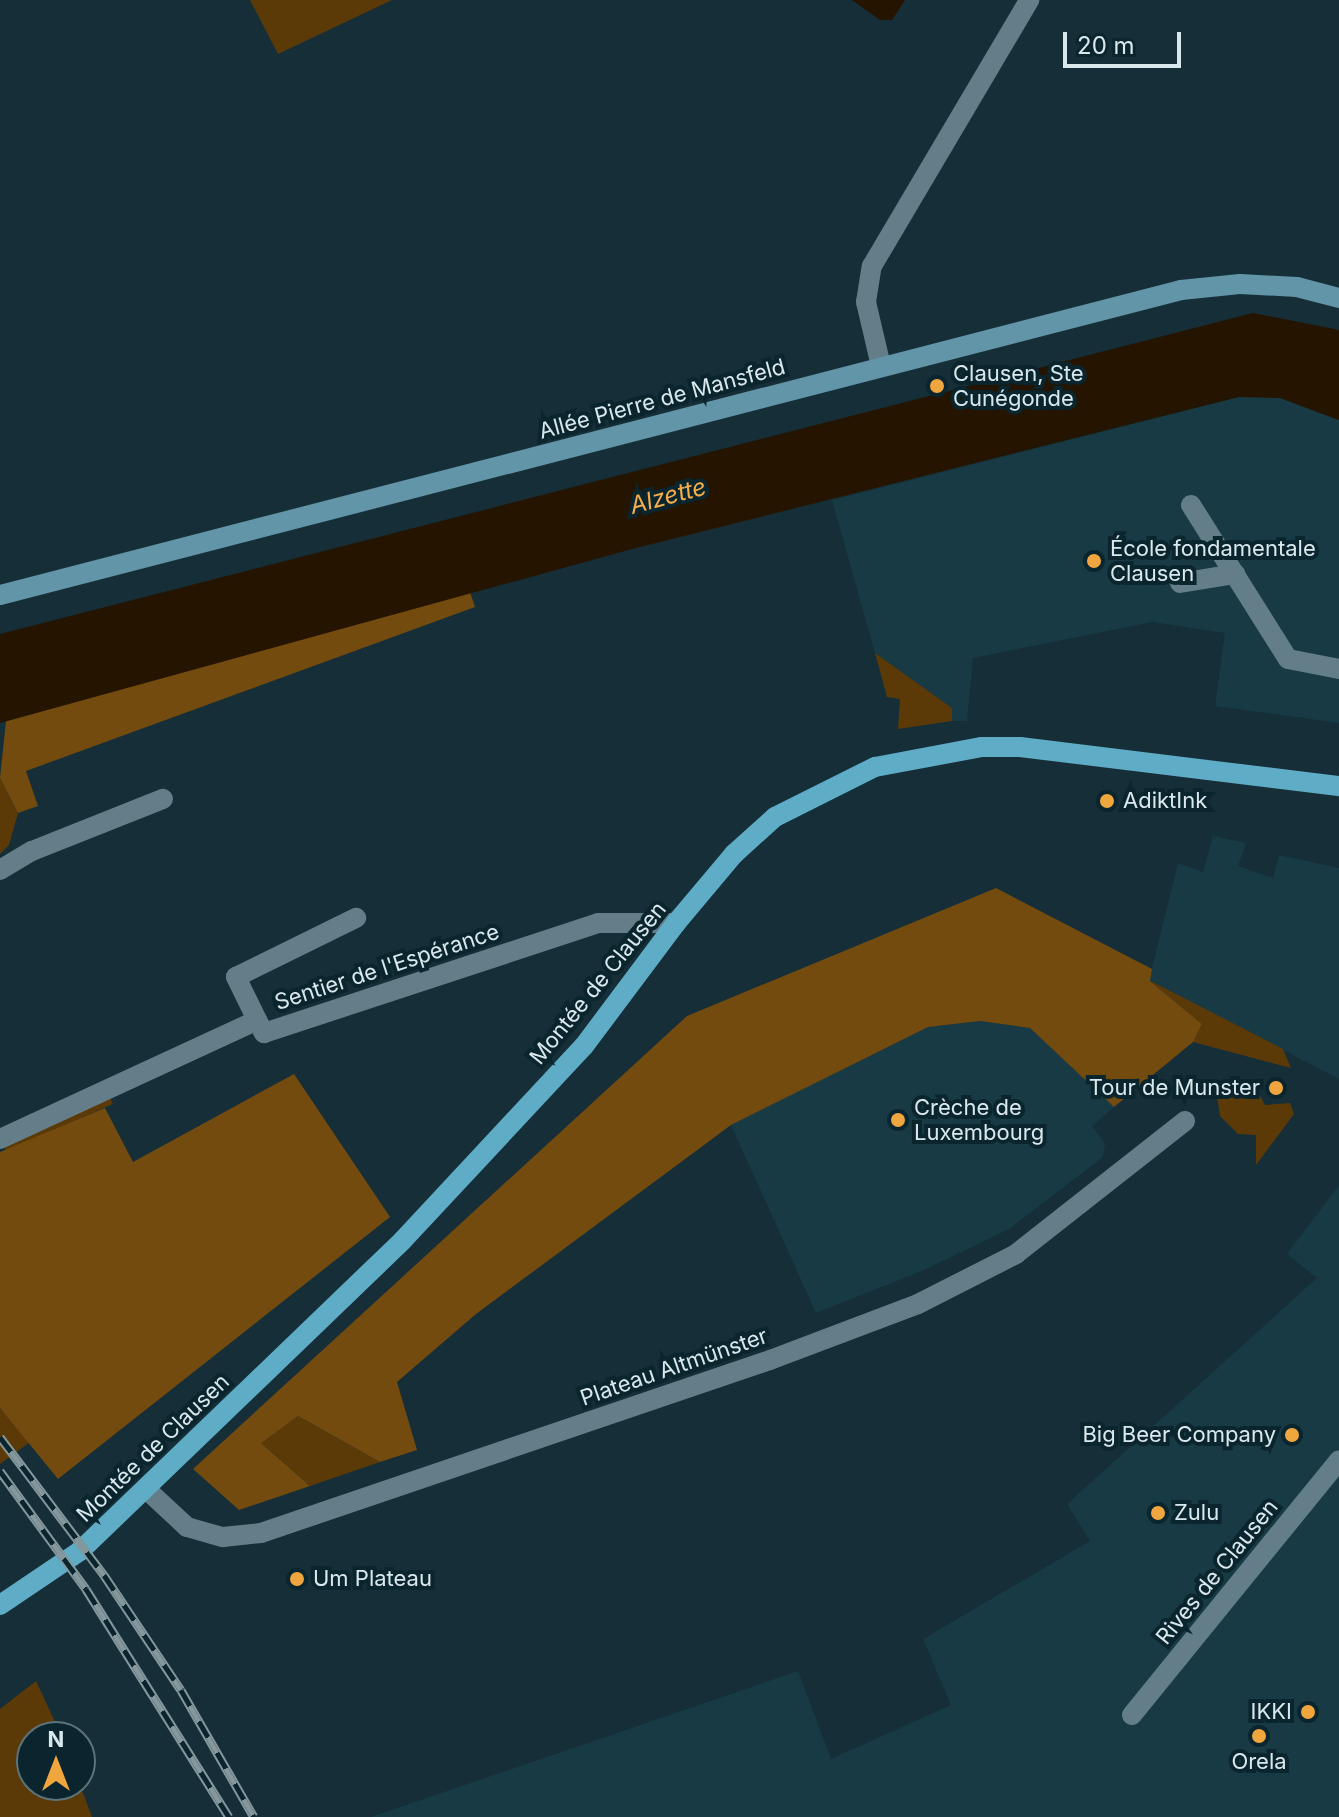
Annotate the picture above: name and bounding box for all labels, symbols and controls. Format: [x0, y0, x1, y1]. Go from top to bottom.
scale bar [1067, 16, 1185, 66]
text: 20 m [1077, 31, 1135, 60]
street label: Allée Pierre de Mansfeld [536, 353, 788, 445]
place label: Clausen, Ste Cunégonde [953, 360, 1084, 412]
marker: Clausen, Ste Cunégonde [928, 377, 946, 395]
water label: Alzette [627, 472, 709, 520]
place label: École fondamentale Clausen [1110, 535, 1316, 586]
marker: École fondamentale Clausen [1085, 552, 1103, 570]
place label: AdiktInk [1123, 788, 1207, 814]
marker: AdiktInk [1098, 792, 1116, 810]
street label: Montée de Clausen [524, 896, 672, 1070]
street label: Sentier de l'Espérance [271, 918, 503, 1016]
place label: Tour de Munster [1089, 1075, 1260, 1101]
marker: Tour de Munster [1267, 1079, 1285, 1097]
place label: Crèche de Luxembourg [914, 1094, 1044, 1146]
marker: Crèche de Luxembourg [889, 1111, 907, 1129]
street label: Plateau Altmünster [577, 1323, 771, 1411]
street label: Montée de Clausen [71, 1368, 235, 1528]
place label: Big Beer Company [1082, 1422, 1276, 1448]
marker: Big Beer Company [1283, 1426, 1301, 1444]
street label: Rives de Clausen [1151, 1494, 1283, 1650]
place label: Zulu [1174, 1500, 1219, 1526]
marker: Zulu [1149, 1504, 1167, 1522]
place label: Um Plateau [313, 1566, 432, 1592]
marker: Um Plateau [288, 1570, 306, 1588]
place label: IKKI [1251, 1699, 1292, 1725]
marker: IKKI [1299, 1703, 1317, 1721]
north arrow [16, 1721, 96, 1801]
text: N [48, 1726, 64, 1752]
marker: Orela [1250, 1727, 1268, 1745]
place label: Orela [1231, 1749, 1287, 1775]

